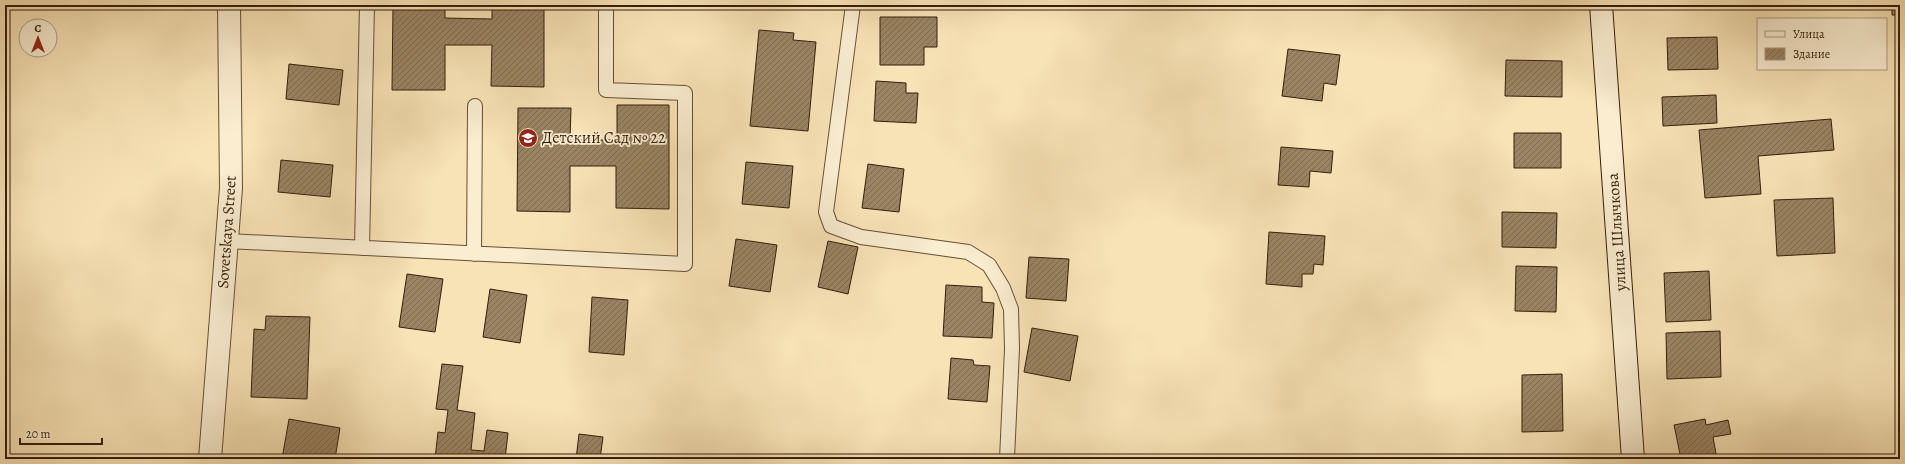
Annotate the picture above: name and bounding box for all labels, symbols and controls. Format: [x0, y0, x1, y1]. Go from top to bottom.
north arrow [18, 18, 58, 58]
legend [1757, 18, 1887, 70]
text: С [35, 21, 42, 36]
text: Улица [1793, 26, 1825, 42]
text: Здание [1793, 46, 1830, 62]
school or university icon: Детский Сад № 22 [517, 127, 539, 149]
place label: Детский Сад № 22 [542, 127, 666, 149]
street label: улица Шлычкова [1602, 172, 1632, 293]
street label: Sovetskaya Street [212, 175, 242, 289]
scale bar [20, 420, 102, 446]
text: 20 m [26, 426, 50, 442]

